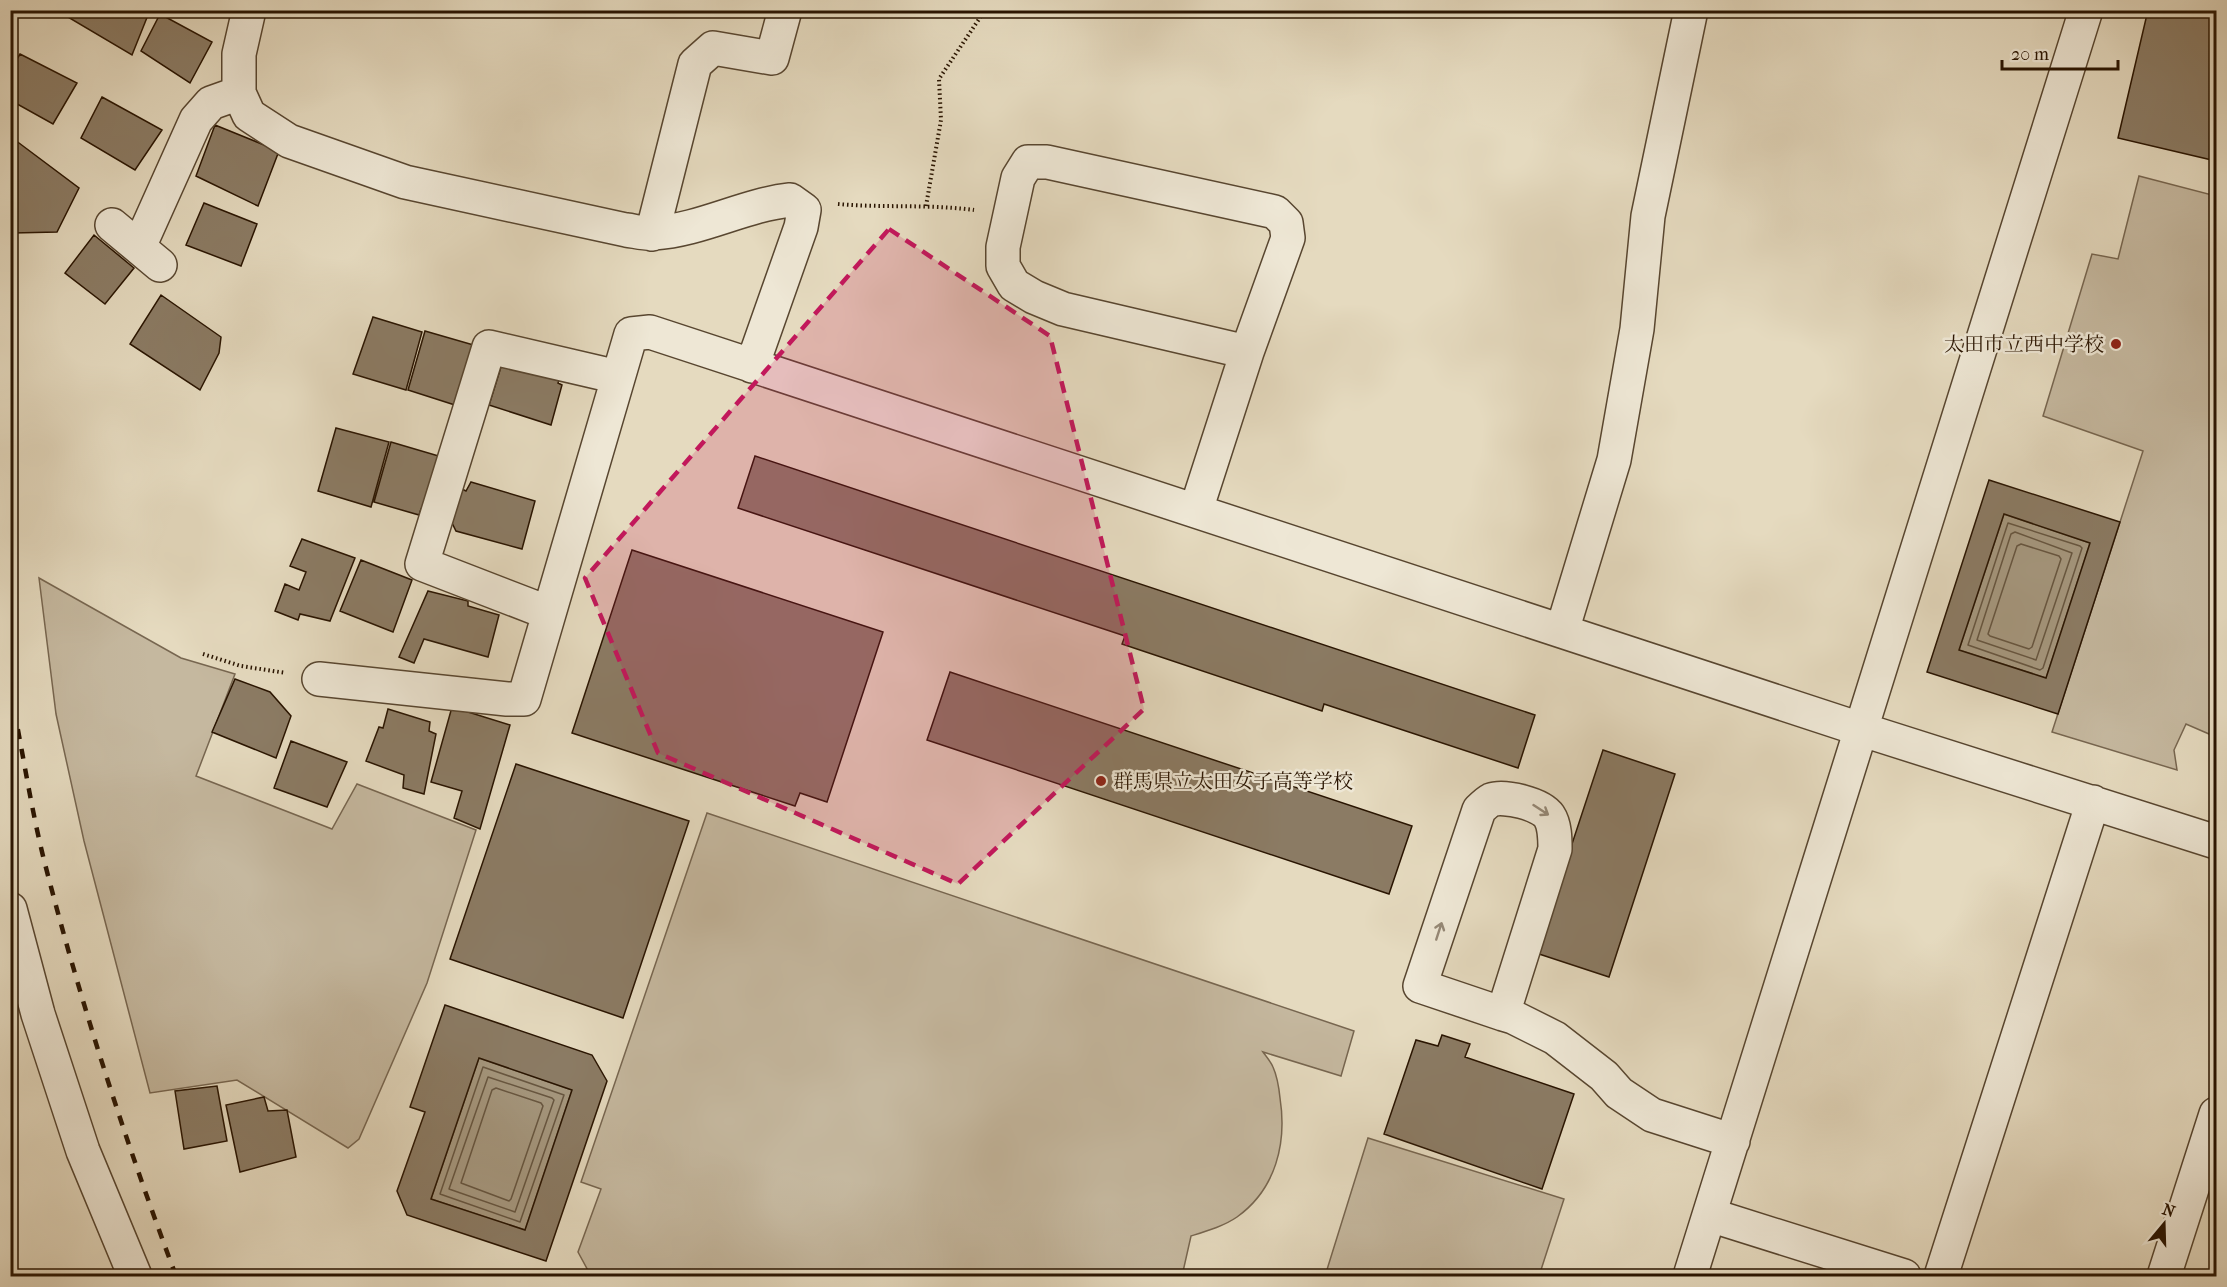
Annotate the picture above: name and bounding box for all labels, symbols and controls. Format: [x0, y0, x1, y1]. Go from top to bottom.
scale bar [2002, 33, 2118, 71]
text: 20 m [2011, 44, 2049, 65]
place label: 太田市立西中学校 [1944, 333, 2104, 356]
marker: 太田市立西中学校 [2109, 337, 2123, 351]
place label: 群馬県立太田女子高等学校 [1113, 770, 1353, 793]
marker: 群馬県立太田女子高等学校 [1094, 774, 1108, 788]
one-way arrow [1532, 804, 1549, 817]
one-way arrow [1434, 922, 1445, 941]
north arrow [2134, 1194, 2194, 1254]
text: N [2160, 1199, 2178, 1222]

